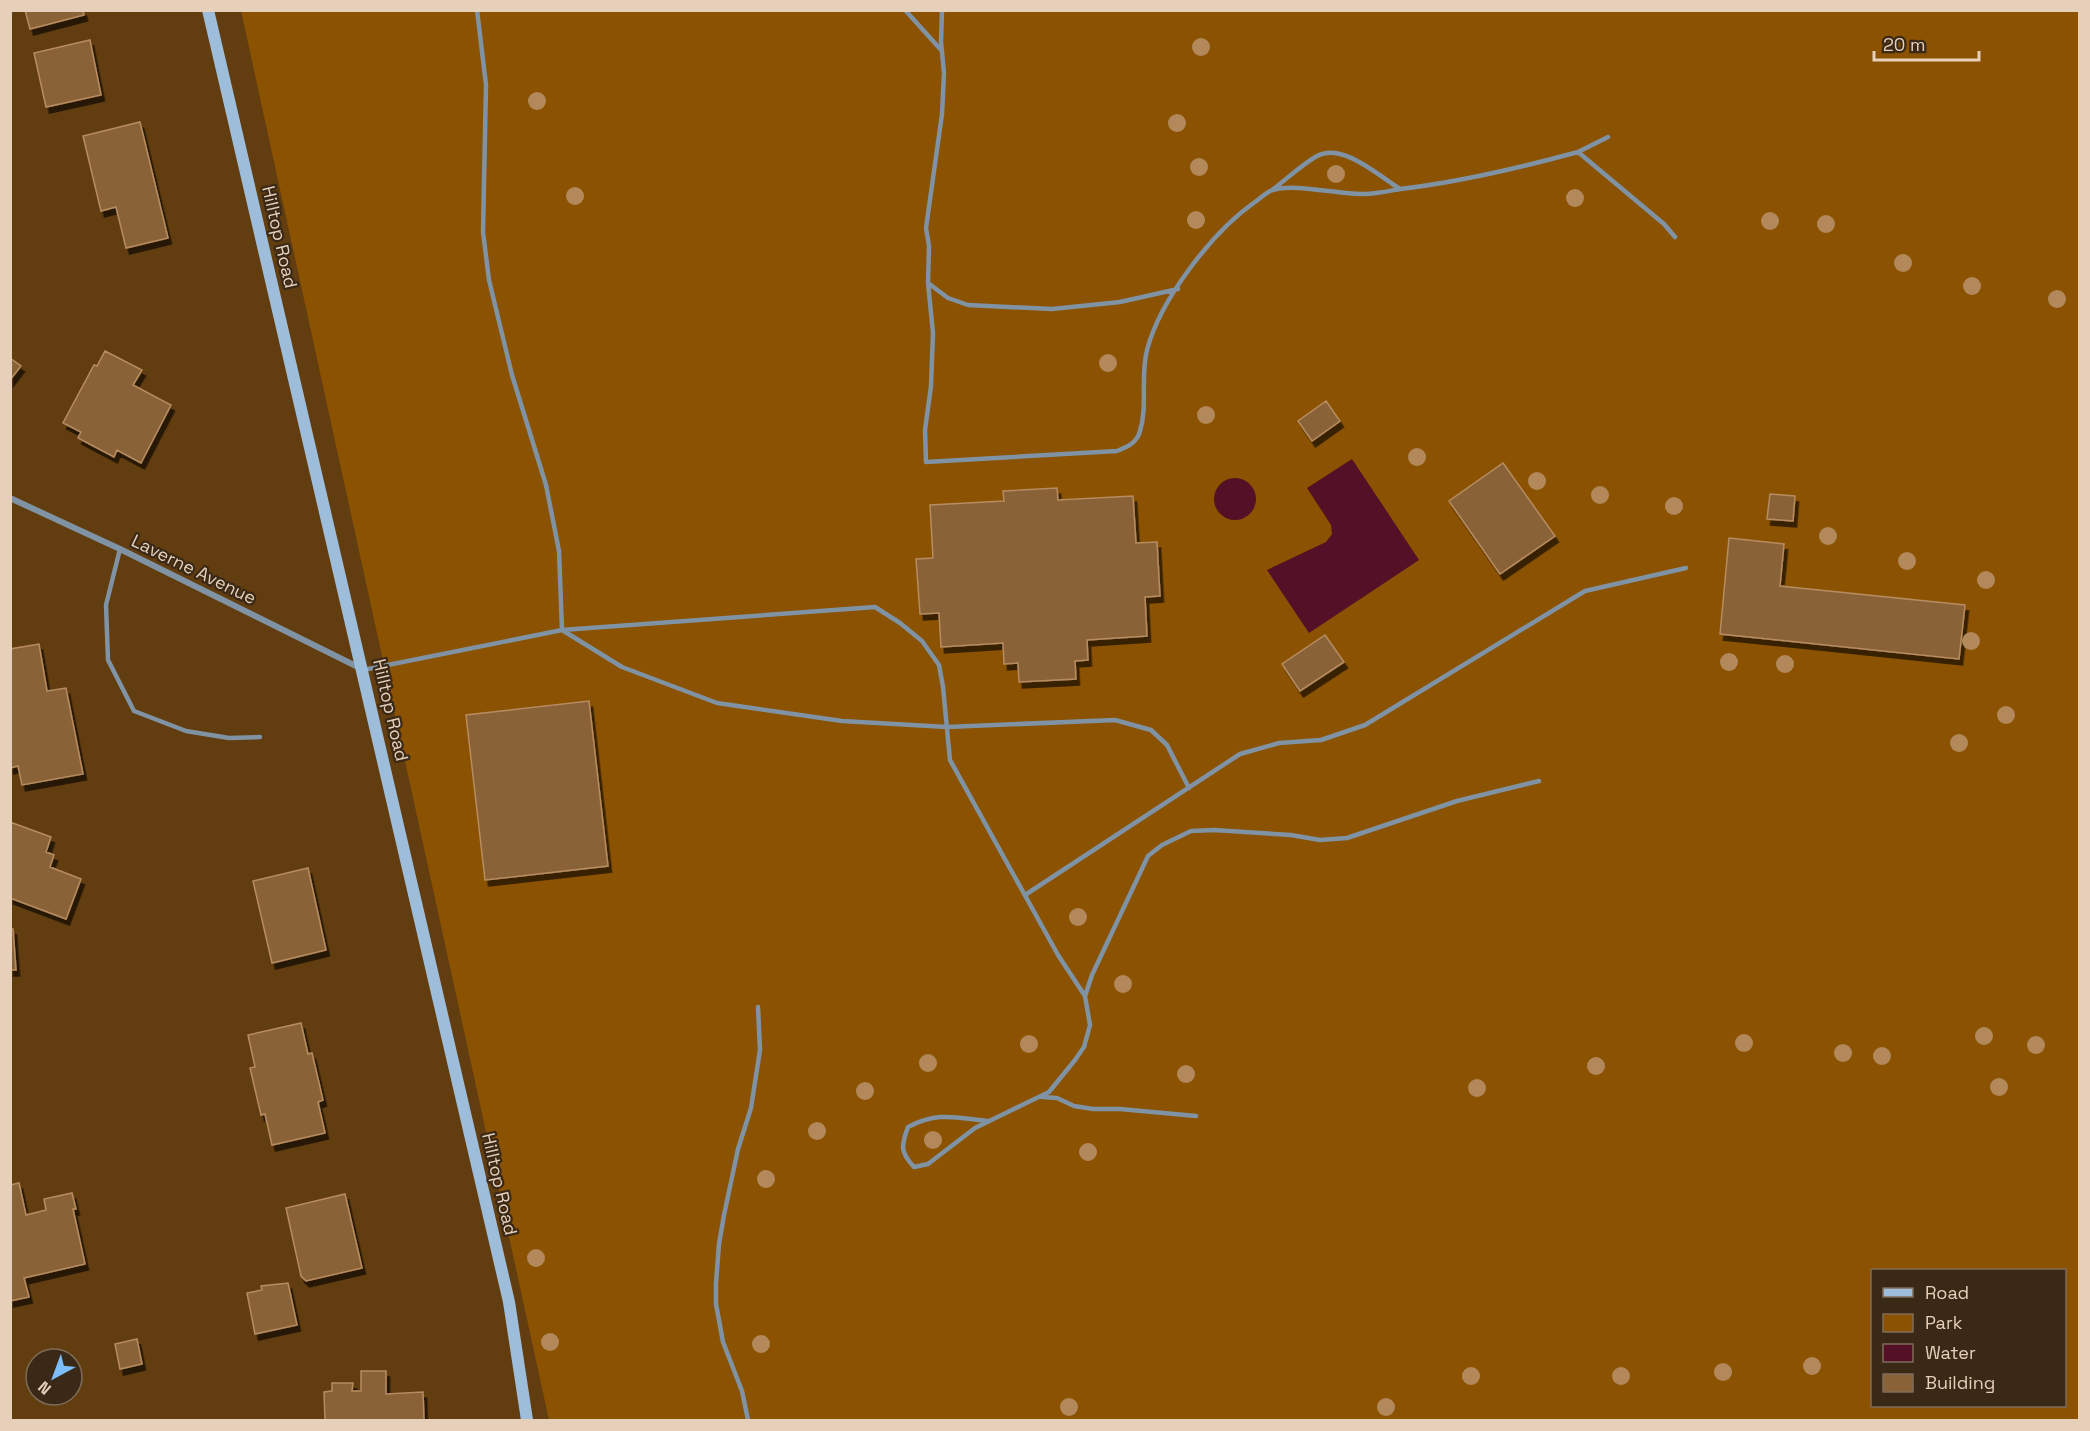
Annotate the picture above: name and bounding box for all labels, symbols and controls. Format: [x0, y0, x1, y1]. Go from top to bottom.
scale bar [1874, 24, 1979, 62]
text: 20 m [1883, 33, 1926, 56]
street label: Hilltop Road [257, 183, 303, 291]
street label: Laverne Avenue [128, 529, 260, 609]
street label: Hilltop Road [368, 656, 414, 764]
street label: Hilltop Road [477, 1130, 523, 1238]
legend [1871, 1269, 2066, 1407]
text: Road [1925, 1281, 1969, 1304]
text: Park [1925, 1311, 1963, 1334]
text: Water [1925, 1341, 1976, 1364]
north arrow [24, 1347, 84, 1407]
text: Building [1925, 1371, 1995, 1394]
text: N [34, 1376, 55, 1399]

